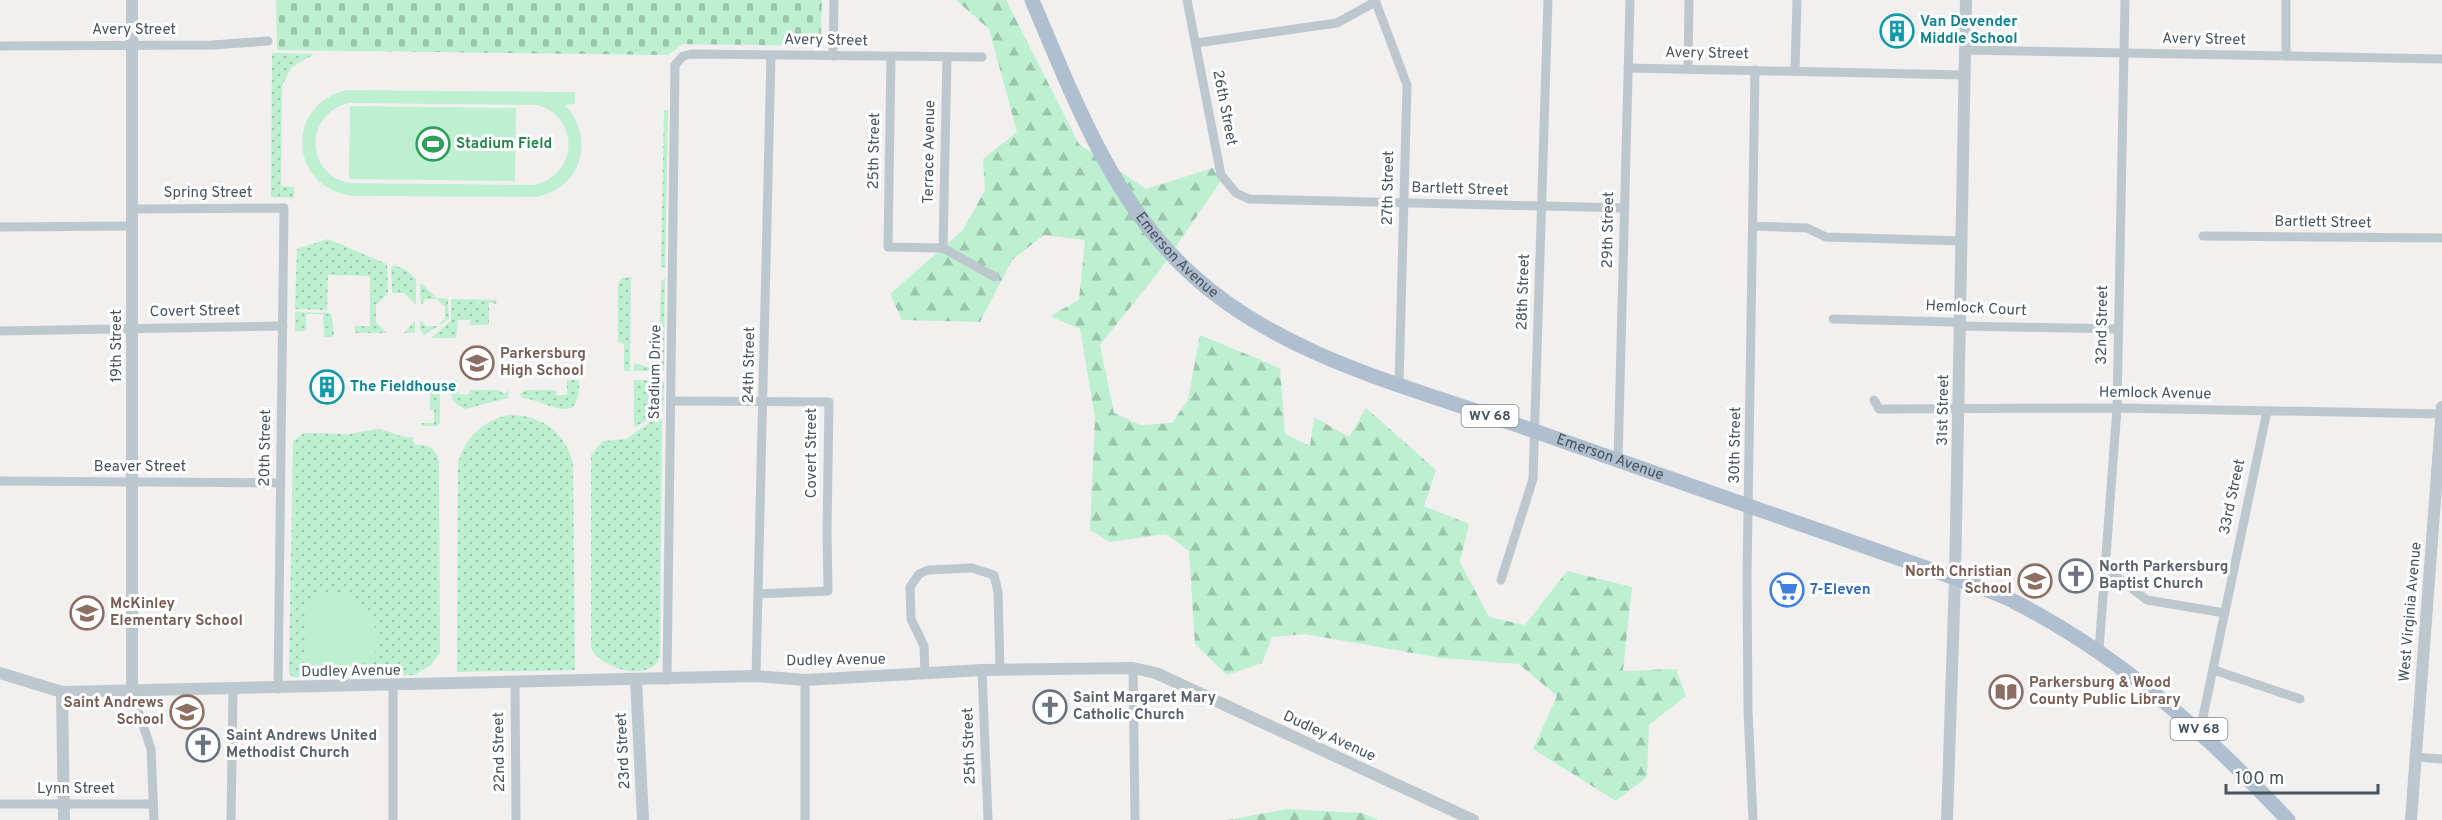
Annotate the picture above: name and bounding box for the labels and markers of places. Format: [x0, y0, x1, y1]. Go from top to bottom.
building icon: Van Devender Middle School [1879, 13, 1915, 49]
place label: Van Devender Middle School [1920, 13, 2018, 49]
sports icon: Stadium Field [415, 126, 451, 162]
place label: Stadium Field [456, 135, 552, 154]
school or university icon: Parkersburg High School [459, 345, 495, 381]
place label: Parkersburg High School [500, 345, 586, 381]
building icon: The Fieldhouse [309, 369, 345, 405]
place label: The Fieldhouse [350, 378, 456, 397]
church icon: North Parkersburg Baptist Church [2058, 558, 2094, 594]
place label: North Parkersburg Baptist Church [2099, 558, 2229, 594]
place label: North Christian School [1905, 563, 2012, 599]
school or university icon: North Christian School [2017, 563, 2053, 599]
supermarket icon: 7-Eleven [1769, 572, 1805, 608]
place label: 7-Eleven [1810, 581, 1871, 600]
school or university icon: McKinley Elementary School [69, 595, 105, 631]
place label: McKinley Elementary School [110, 595, 243, 631]
library icon: Parkersburg & Wood County Public Library [1988, 674, 2024, 710]
place label: Parkersburg & Wood County Public Library [2029, 674, 2181, 710]
church icon: Saint Margaret Mary Catholic Church [1032, 689, 1068, 725]
place label: Saint Margaret Mary Catholic Church [1073, 689, 1216, 725]
place label: Saint Andrews School [64, 694, 164, 730]
school or university icon: Saint Andrews School [169, 694, 205, 730]
church icon: Saint Andrews United Methodist Church [185, 727, 221, 763]
place label: Saint Andrews United Methodist Church [226, 727, 377, 763]

